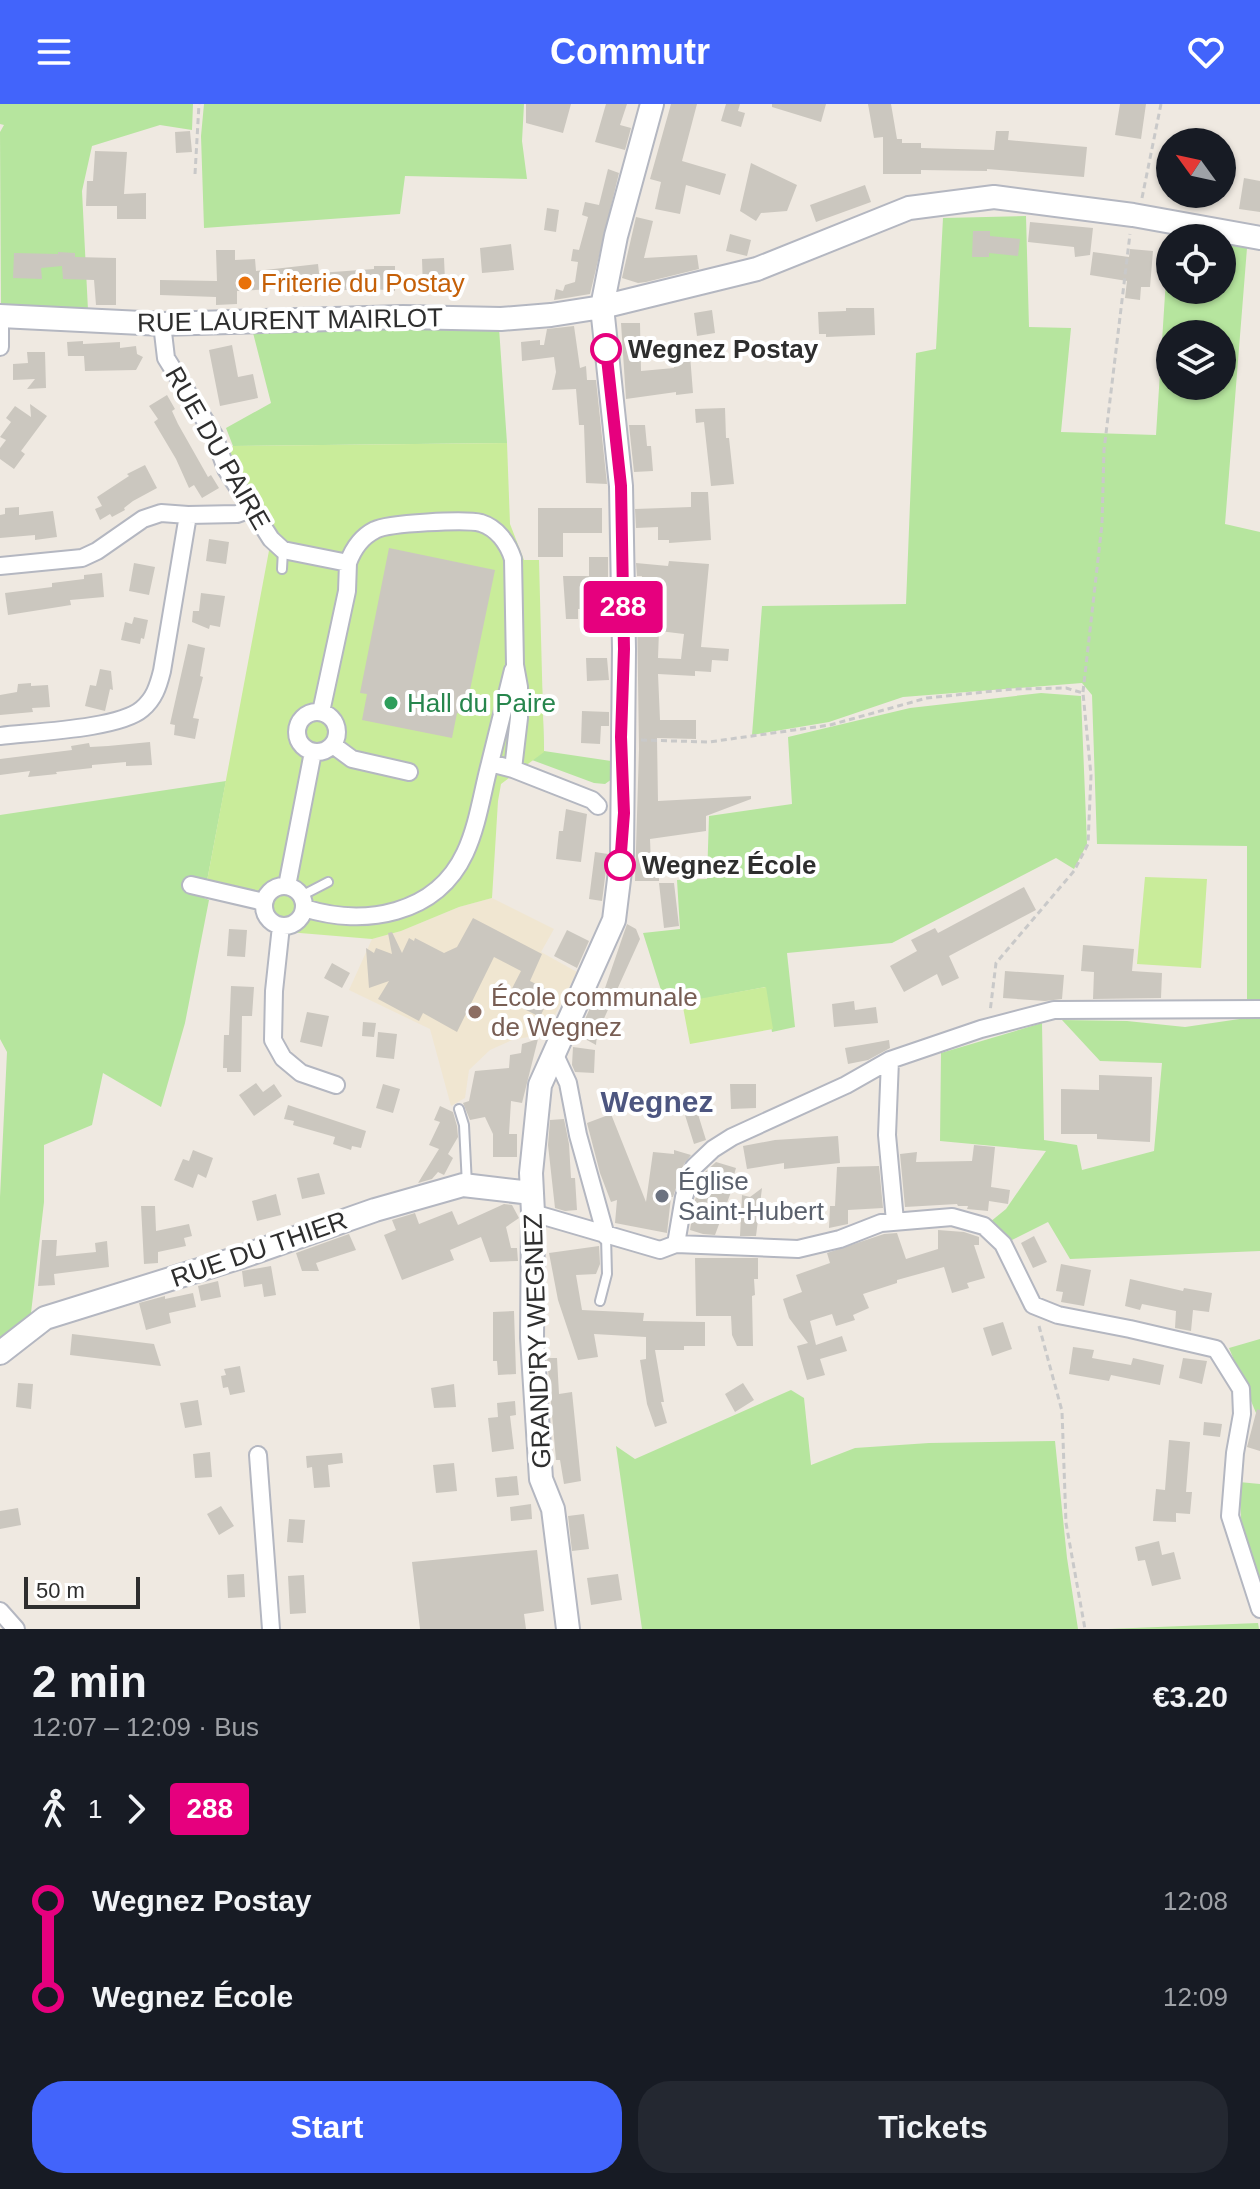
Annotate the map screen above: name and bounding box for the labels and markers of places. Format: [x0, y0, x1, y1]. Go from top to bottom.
place label: Friterie du Postay [261, 268, 465, 298]
marker: Friterie du Postay [236, 274, 254, 292]
marker: Wegnez Postay [591, 334, 621, 364]
place label: Wegnez Postay [628, 334, 819, 364]
place label: Hall du Paire [407, 688, 556, 718]
marker: Hall du Paire [382, 694, 400, 712]
marker: Wegnez École [605, 850, 635, 880]
place label: Wegnez École [642, 850, 816, 880]
place label: École communale de Wegnez [491, 982, 698, 1042]
marker: École communale de Wegnez [466, 1003, 484, 1021]
place label: Église Saint-Hubert [678, 1166, 825, 1226]
marker: Église Saint-Hubert [653, 1187, 671, 1205]

